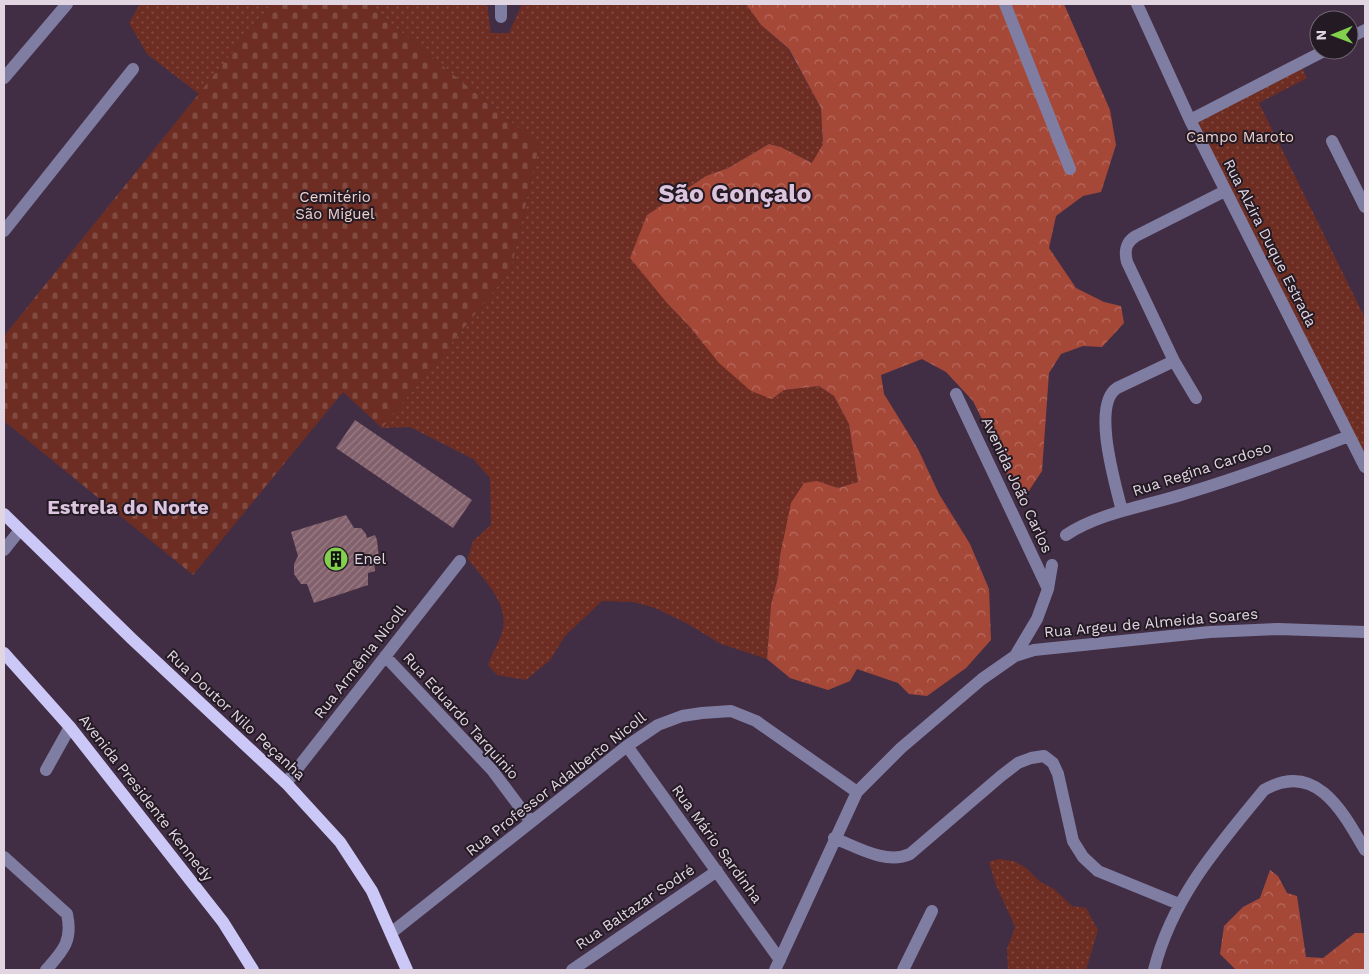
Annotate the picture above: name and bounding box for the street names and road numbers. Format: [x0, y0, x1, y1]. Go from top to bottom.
street label: Rua Alzira Duque Estrada [1220, 156, 1320, 330]
street label: Avenida João Carlos [978, 414, 1056, 556]
street label: Rua Regina Cardoso [1130, 438, 1274, 500]
street label: Rua Armênia Nicoll [310, 601, 410, 722]
street label: Rua Argeu de Almeida Soares [1043, 605, 1259, 641]
street label: Rua Doutor Nilo Peçanha [163, 646, 309, 784]
street label: Rua Eduardo Tarquinio [399, 649, 523, 783]
street label: Rua Professor Adalberto Nicoll [462, 708, 650, 860]
street label: Avenida Presidente Kennedy [75, 711, 217, 885]
street label: Rua Mário Sardinha [668, 781, 766, 907]
street label: Rua Baltazar Sodré [572, 861, 698, 953]

